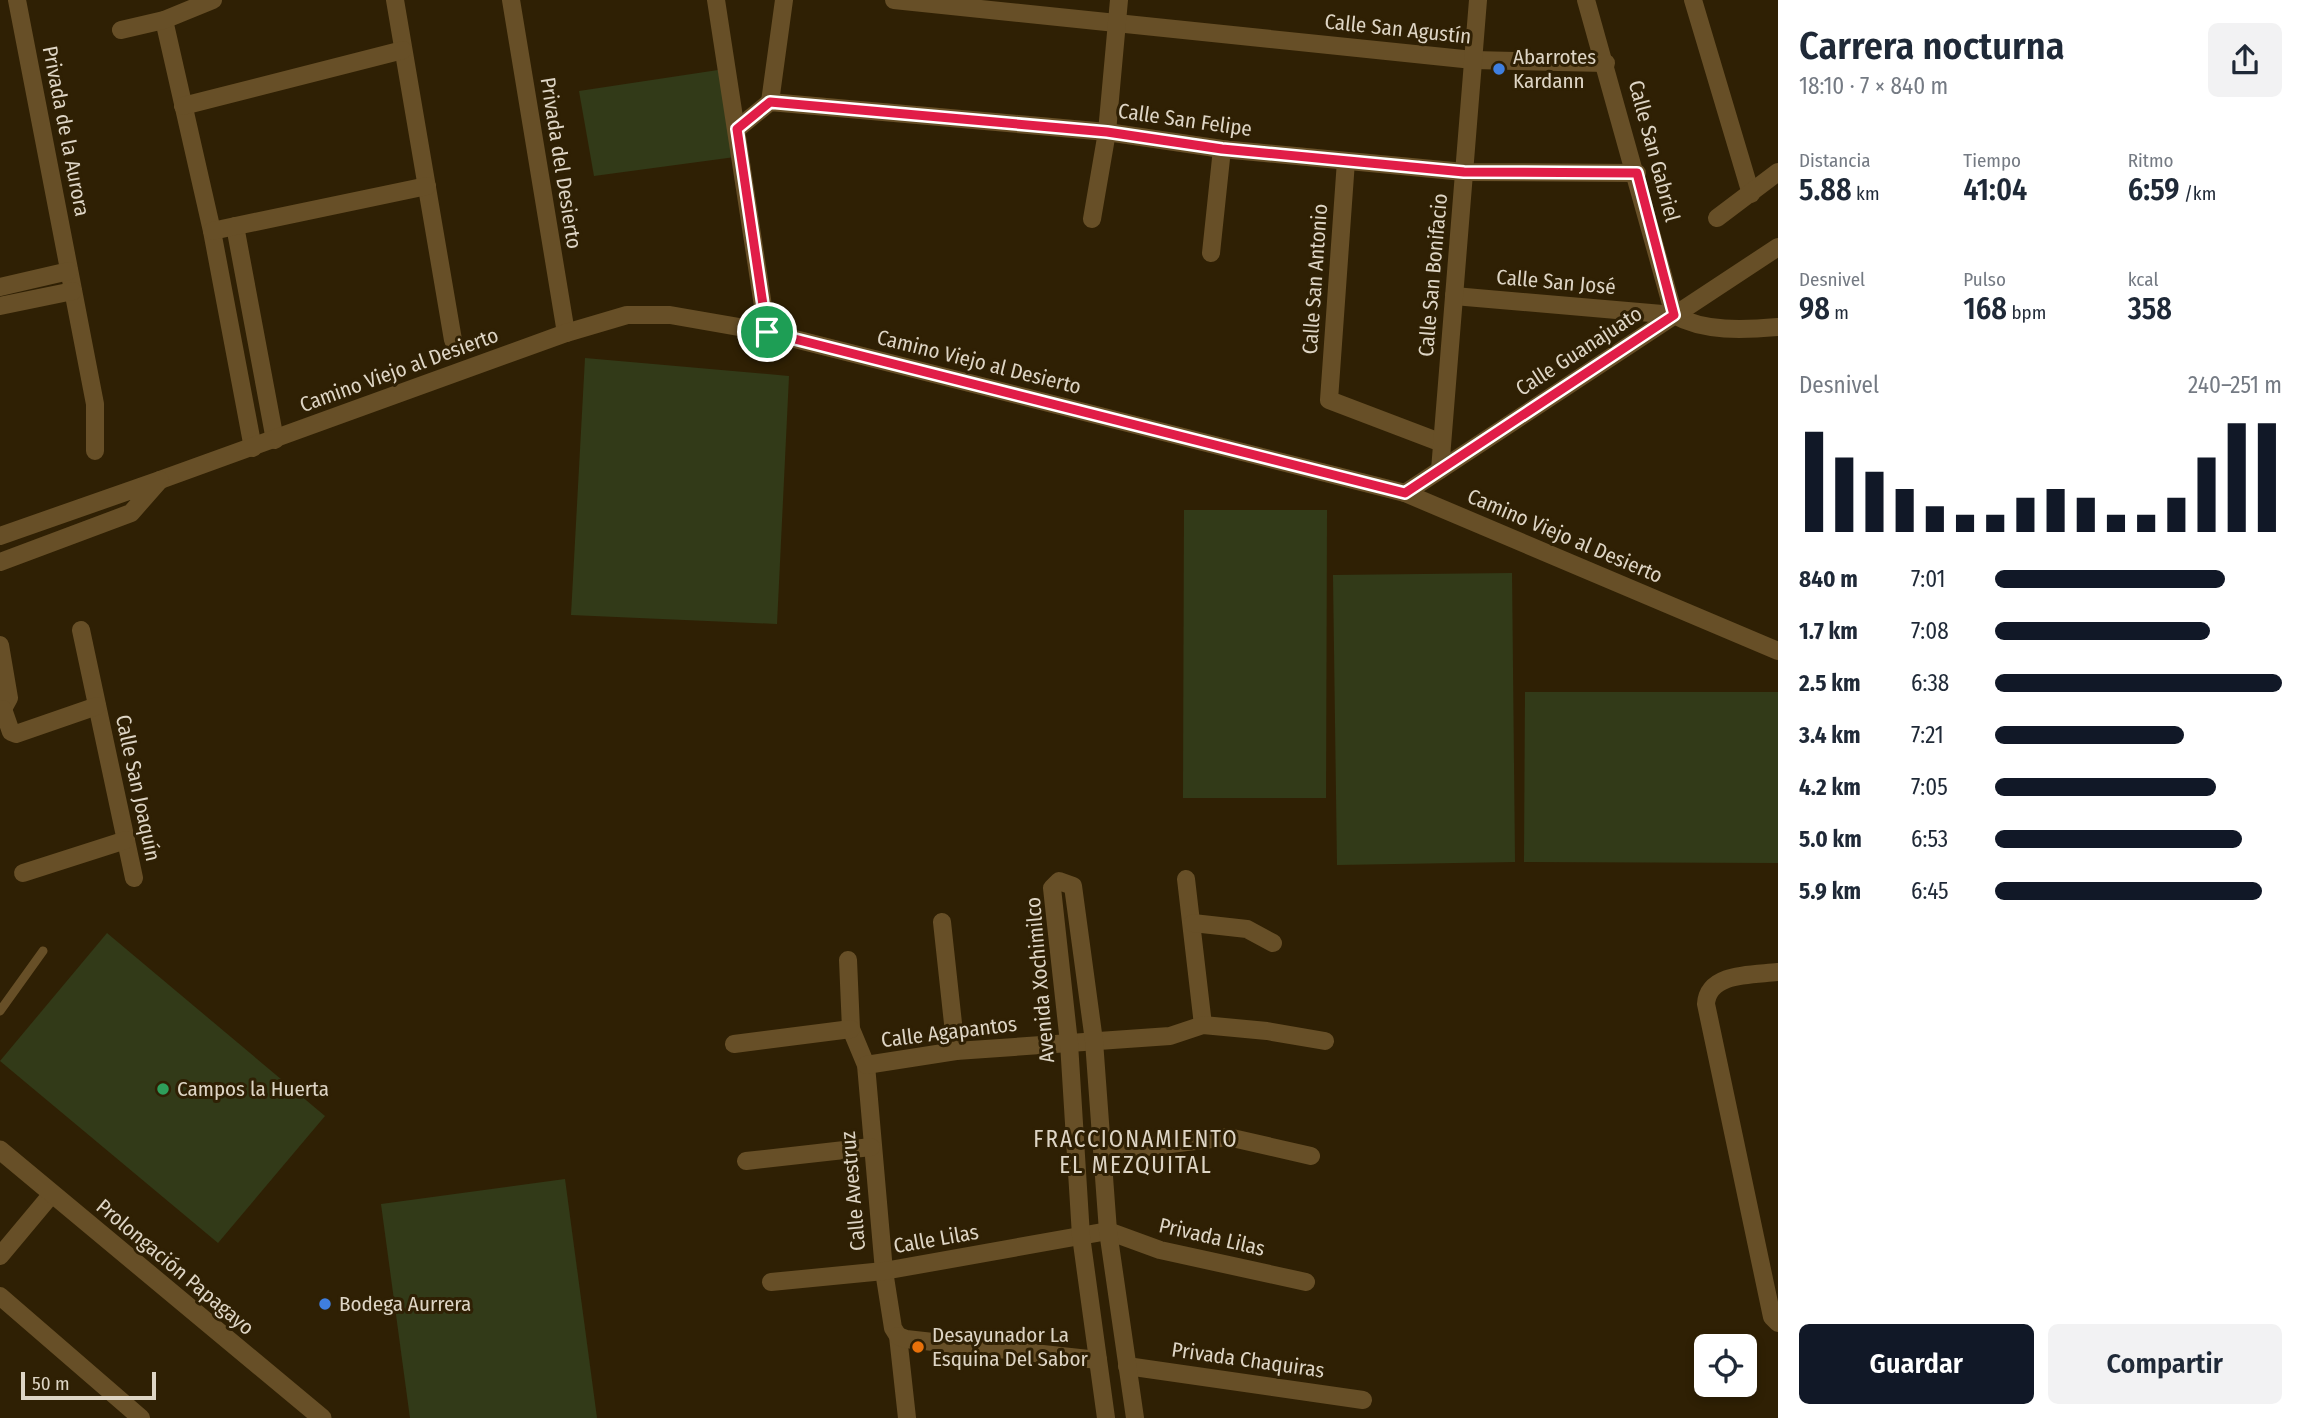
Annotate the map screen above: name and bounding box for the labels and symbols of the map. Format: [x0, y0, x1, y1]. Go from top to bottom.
street label: Calle San Agustín [1323, 8, 1473, 50]
street label: Privada de la Aurora [37, 44, 95, 218]
place label: Abarrotes Kardann [1513, 44, 1596, 94]
marker: Abarrotes Kardann [1491, 61, 1507, 77]
street label: Privada del Desierto [535, 75, 587, 251]
street label: Calle San Gabriel [1623, 77, 1686, 225]
street label: Calle San Felipe [1116, 98, 1254, 142]
street label: Calle San Bonifacio [1413, 192, 1453, 358]
street label: Calle San Antonio [1297, 203, 1333, 355]
street label: Calle San José [1495, 264, 1617, 300]
street label: Calle Guanajuato [1511, 300, 1647, 402]
pin [737, 302, 797, 362]
street label: Camino Viejo al Desierto [296, 322, 502, 418]
street label: Camino Viejo al Desierto [874, 324, 1084, 400]
street label: Camino Viejo al Desierto [1463, 483, 1667, 589]
street label: Calle San Joaquín [110, 712, 166, 864]
street label: Avenida Xochimilco [1020, 896, 1060, 1064]
street label: Calle Agapantos [880, 1011, 1018, 1053]
place label: Campos la Huerta [177, 1076, 329, 1102]
marker: Campos la Huerta [155, 1081, 171, 1097]
district label: FRACCIONAMIENTO EL MEZQUITAL [1033, 1125, 1239, 1179]
street label: Calle Avestruz [835, 1130, 871, 1252]
street label: Prolongación Papagayo [91, 1193, 259, 1341]
street label: Privada Lilas [1156, 1212, 1268, 1262]
street label: Calle Lilas [891, 1219, 981, 1259]
place label: Bodega Aurrera [339, 1291, 471, 1317]
marker: Bodega Aurrera [317, 1296, 333, 1312]
place label: Desayunador La Esquina Del Sabor [932, 1322, 1089, 1372]
street label: Privada Chaquiras [1170, 1336, 1326, 1384]
marker: Desayunador La Esquina Del Sabor [910, 1339, 926, 1355]
scale bar [21, 1369, 156, 1401]

